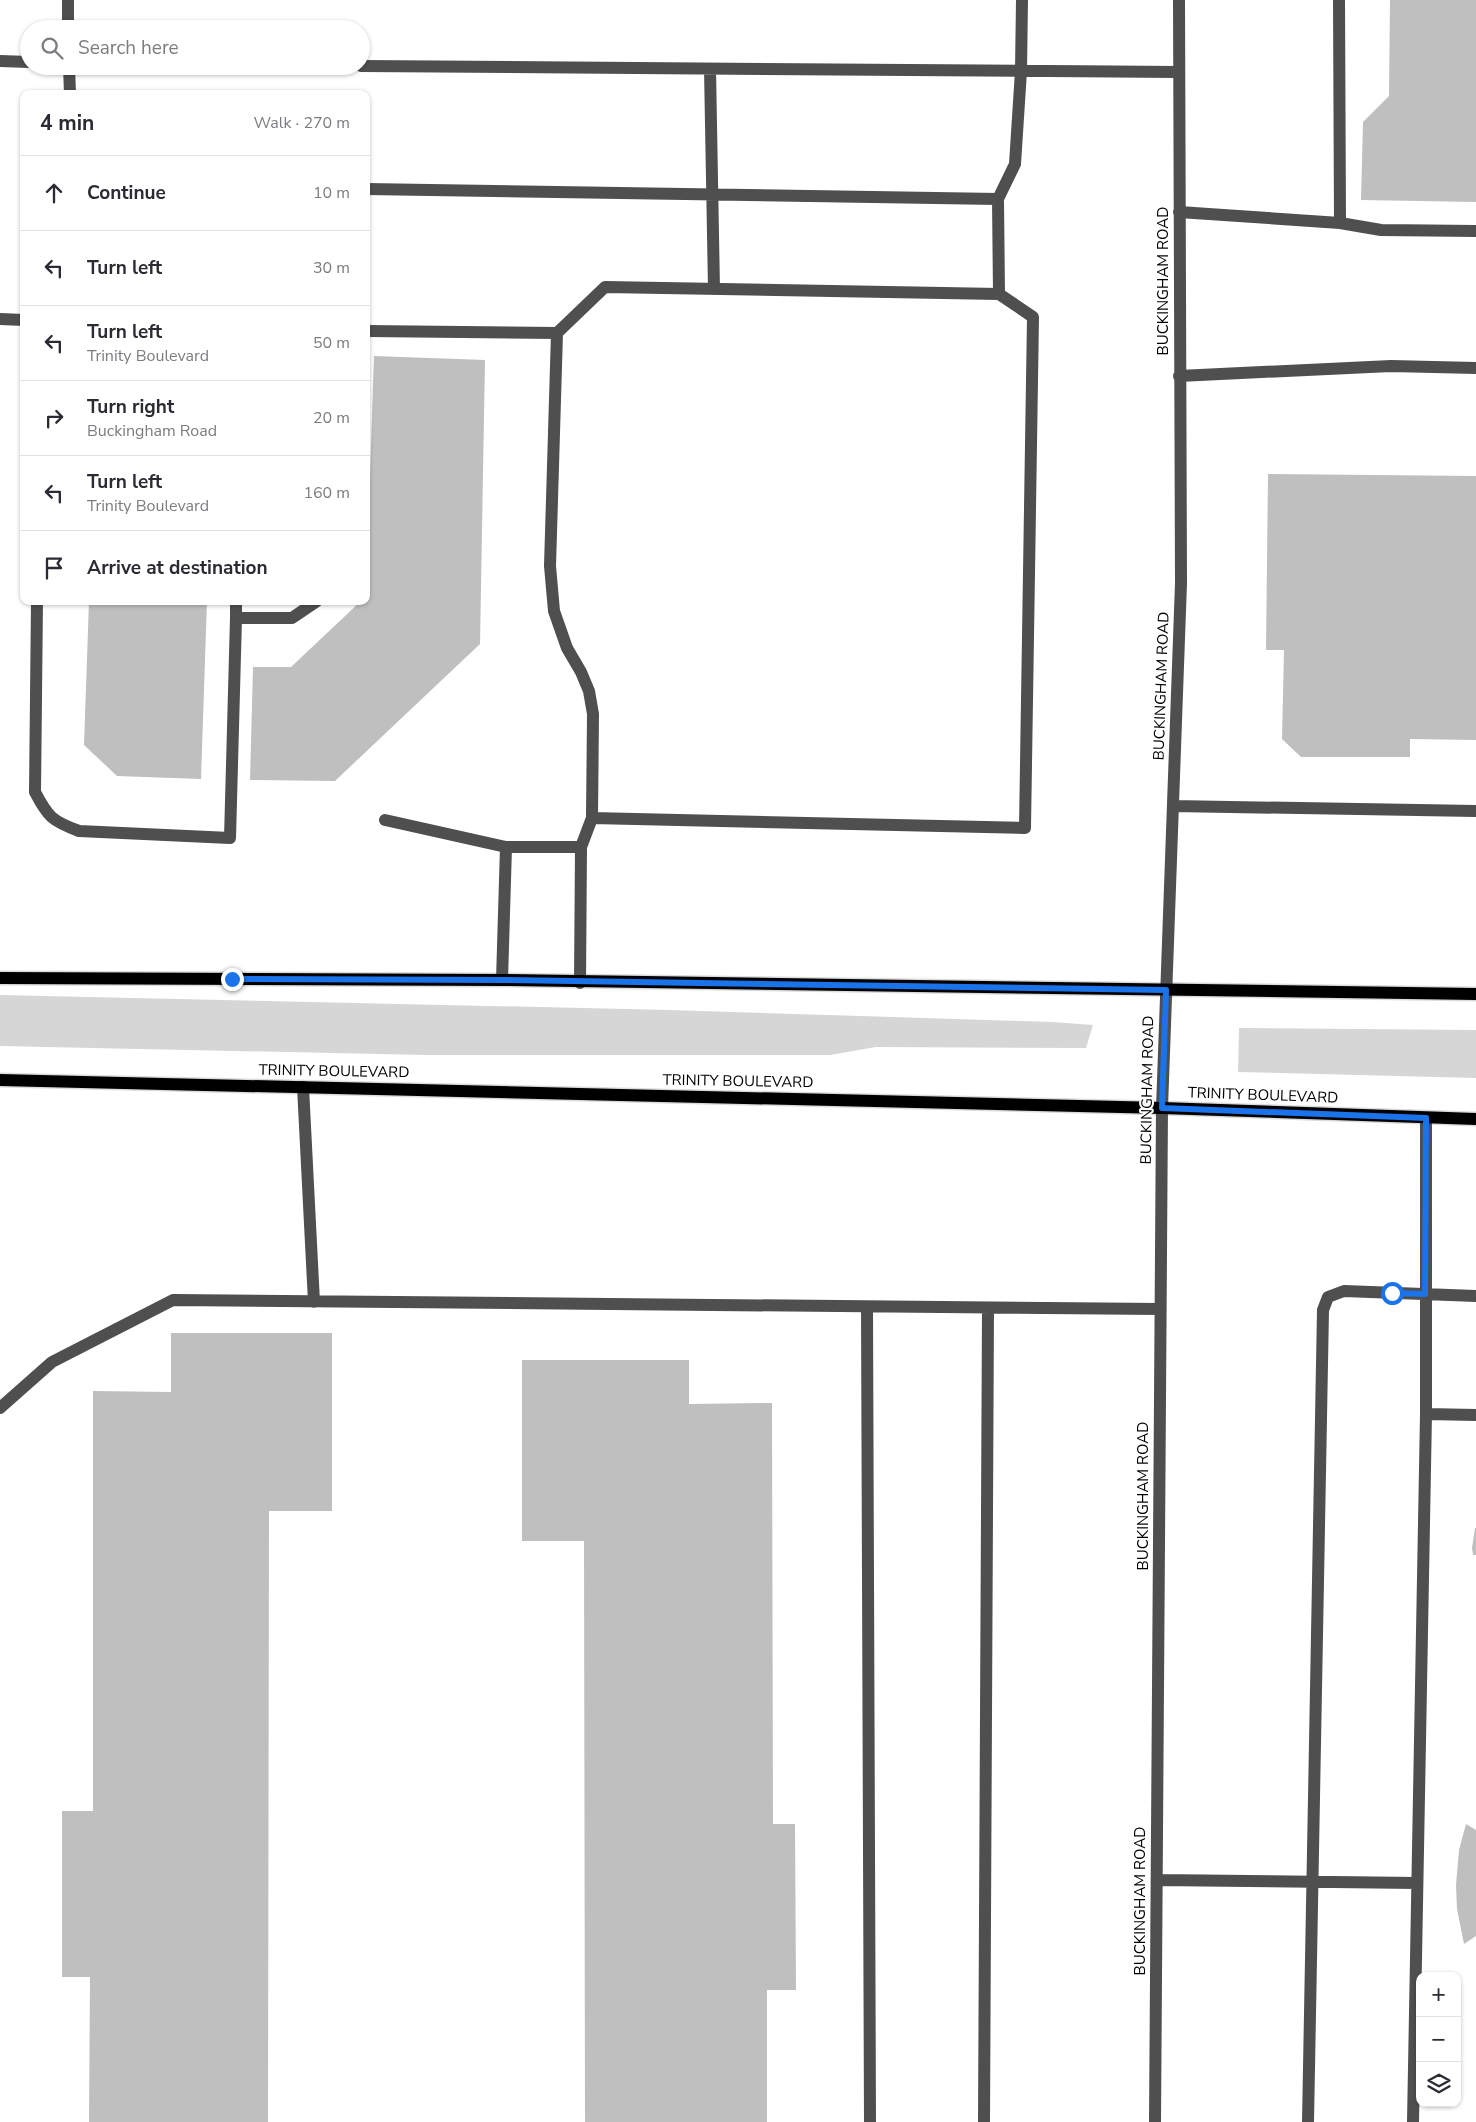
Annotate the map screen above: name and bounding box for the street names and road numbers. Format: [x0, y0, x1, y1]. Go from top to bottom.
street label: BUCKINGHAM ROAD [1153, 207, 1173, 355]
street label: BUCKINGHAM ROAD [1148, 611, 1174, 761]
street label: BUCKINGHAM ROAD [1136, 1015, 1158, 1165]
street label: TRINITY BOULEVARD [258, 1060, 410, 1082]
street label: TRINITY BOULEVARD [662, 1070, 814, 1092]
street label: TRINITY BOULEVARD [1187, 1082, 1339, 1108]
street label: BUCKINGHAM ROAD [1133, 1422, 1153, 1570]
street label: BUCKINGHAM ROAD [1130, 1827, 1150, 1975]

